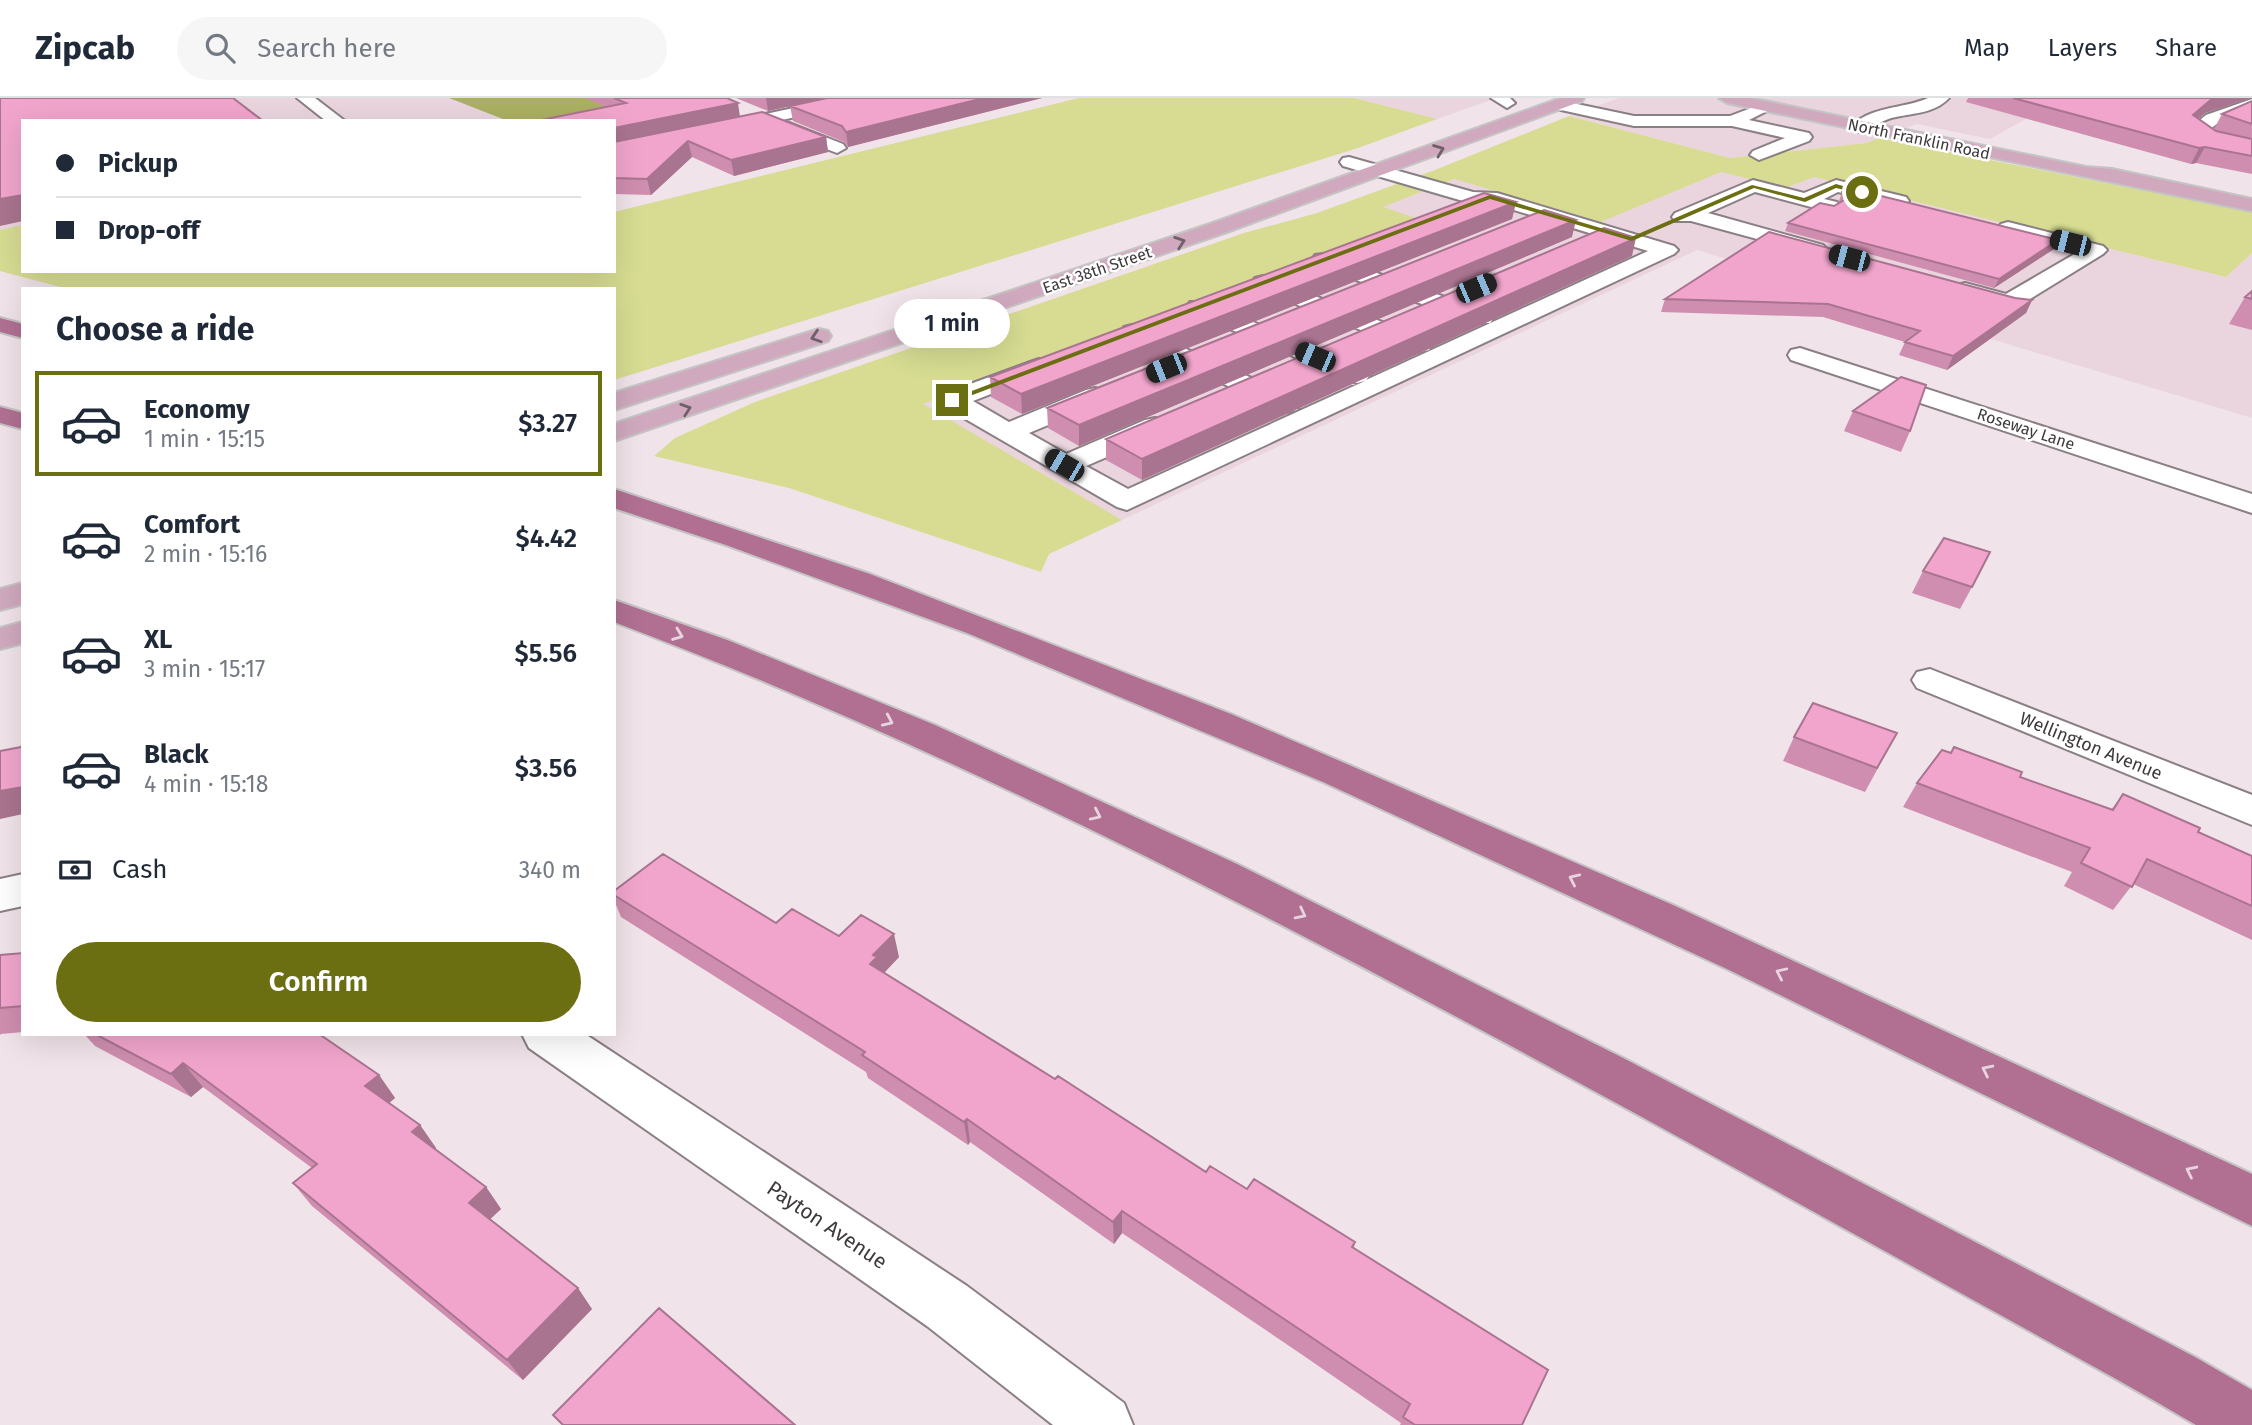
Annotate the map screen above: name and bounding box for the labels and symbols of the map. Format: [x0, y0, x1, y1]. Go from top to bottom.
street label: North Franklin Road [1846, 115, 1992, 163]
one-way arrow [1432, 145, 1444, 159]
route start [1846, 176, 1878, 208]
car [2048, 228, 2093, 258]
one-way arrow [1174, 236, 1186, 250]
street label: East 38th Street [1040, 242, 1154, 298]
car [1826, 242, 1873, 274]
car [1453, 270, 1500, 306]
callout: 1 min [894, 299, 1010, 348]
one-way arrow [810, 329, 823, 343]
car [1292, 339, 1339, 375]
car [1143, 350, 1190, 386]
route end [936, 384, 968, 416]
one-way arrow [680, 402, 692, 417]
street label: Roseway Lane [1975, 404, 2077, 454]
car [1041, 445, 1088, 485]
one-way arrow [672, 626, 684, 640]
street label: Wellington Avenue [2016, 707, 2166, 785]
one-way arrow [882, 713, 894, 727]
one-way arrow [1089, 807, 1101, 821]
one-way arrow [1569, 873, 1581, 887]
one-way arrow [1293, 905, 1306, 919]
one-way arrow [1776, 967, 1788, 981]
one-way arrow [1982, 1065, 1994, 1079]
one-way arrow [2186, 1165, 2198, 1179]
street label: Payton Avenue [762, 1175, 892, 1275]

